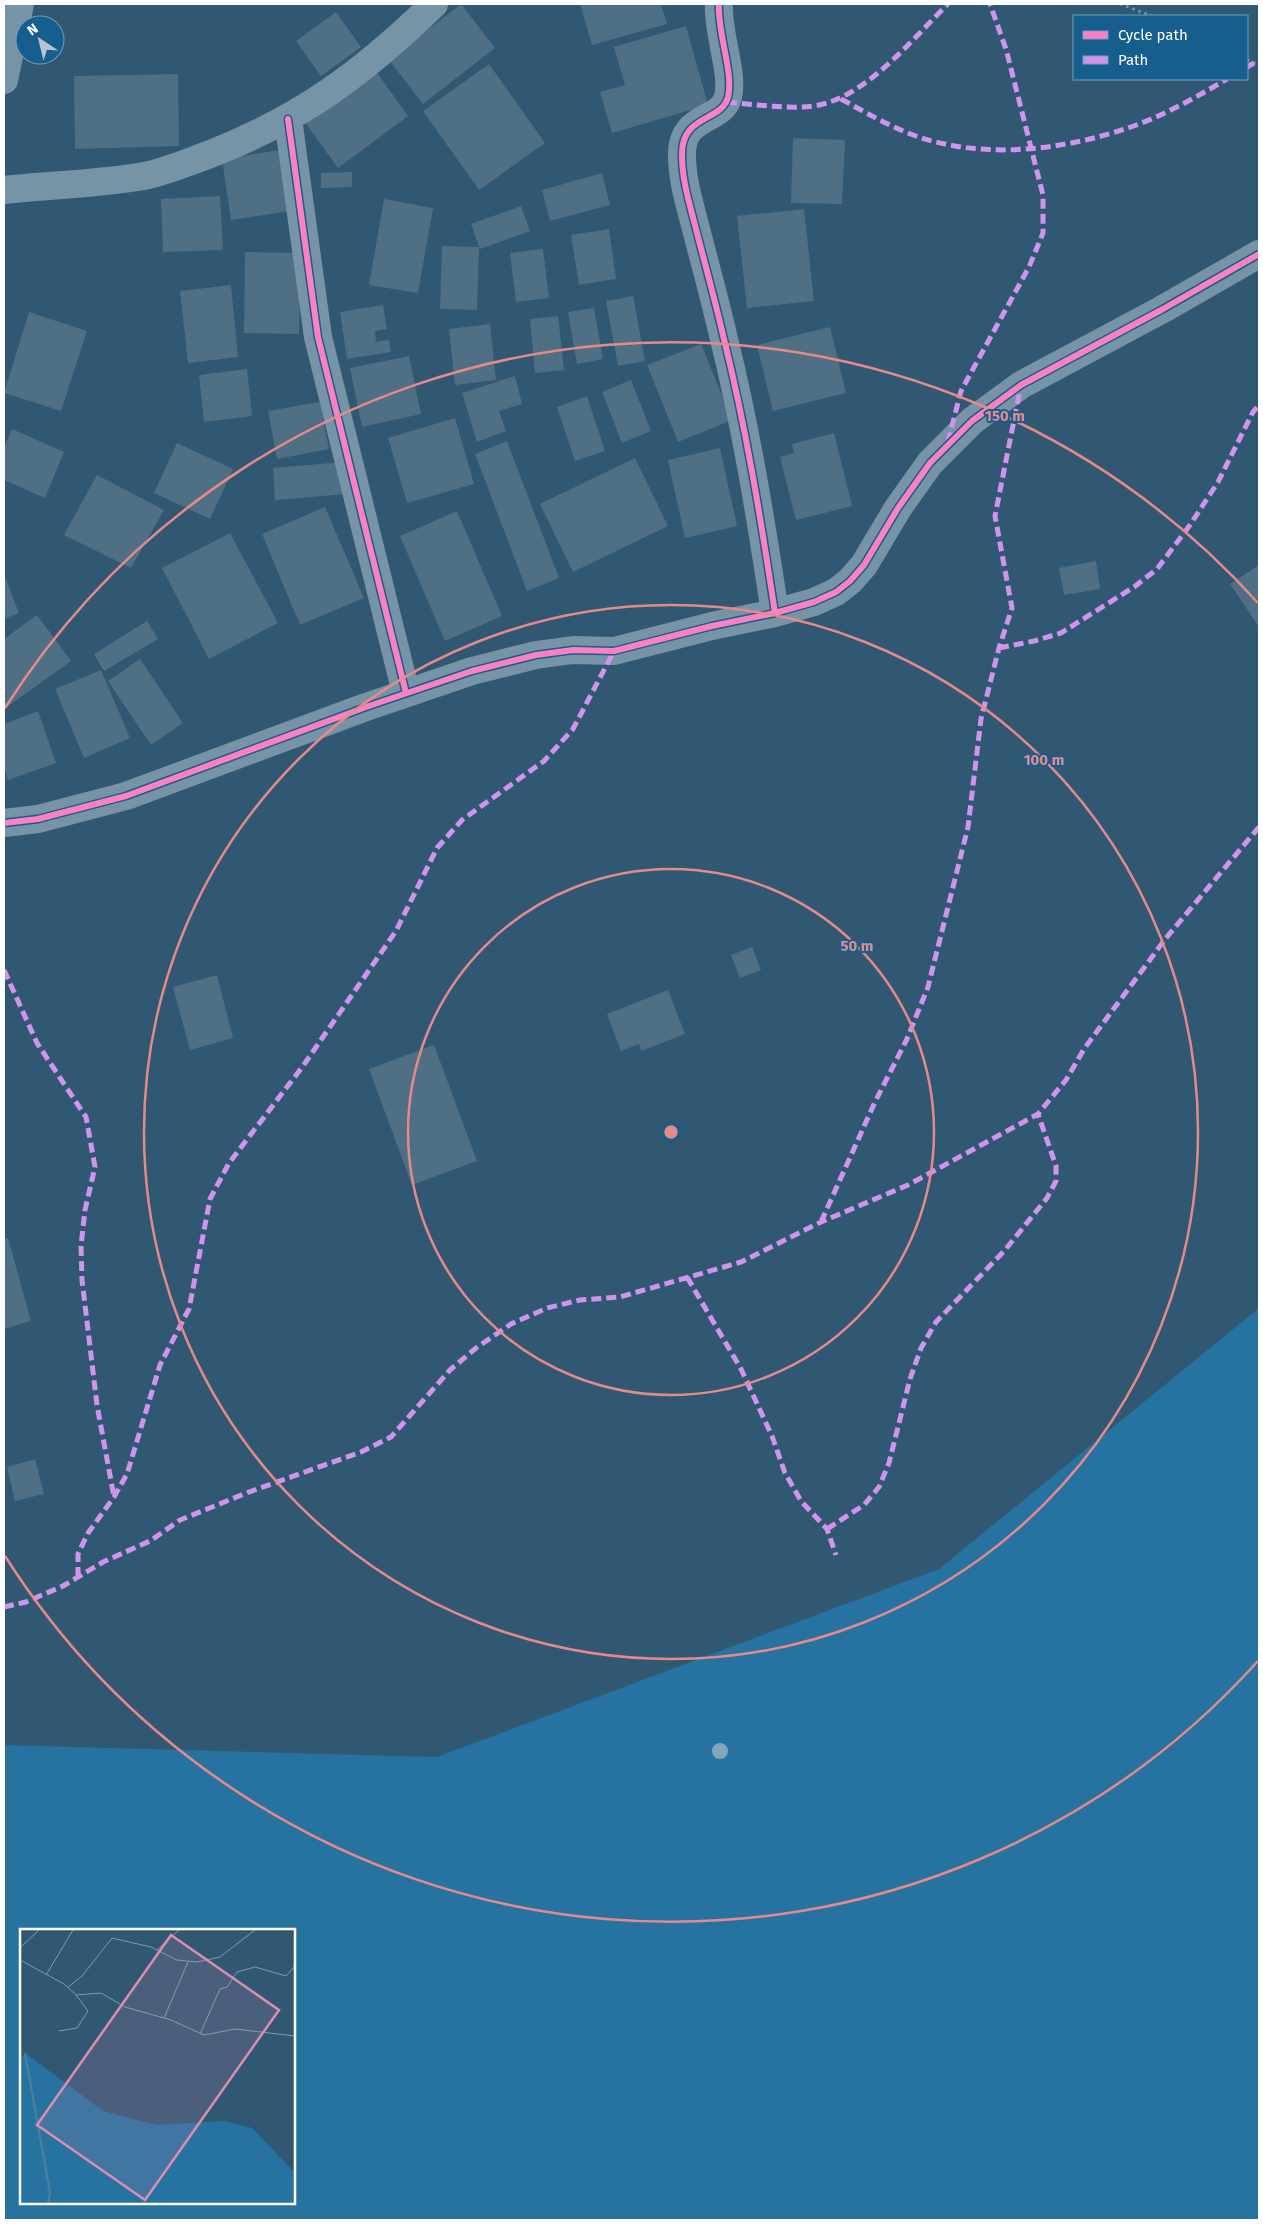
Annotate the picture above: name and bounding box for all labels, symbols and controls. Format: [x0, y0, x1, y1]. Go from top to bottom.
north arrow [15, 15, 65, 65]
legend [1073, 15, 1248, 80]
text: N [24, 20, 42, 39]
text: Cycle path [1118, 26, 1188, 44]
text: Path [1118, 51, 1148, 69]
text: 150 m [985, 407, 1025, 425]
text: 100 m [1024, 751, 1064, 769]
text: 50 m [840, 937, 874, 955]
centre of rings [662, 1123, 680, 1141]
inset map [20, 1929, 295, 2204]

